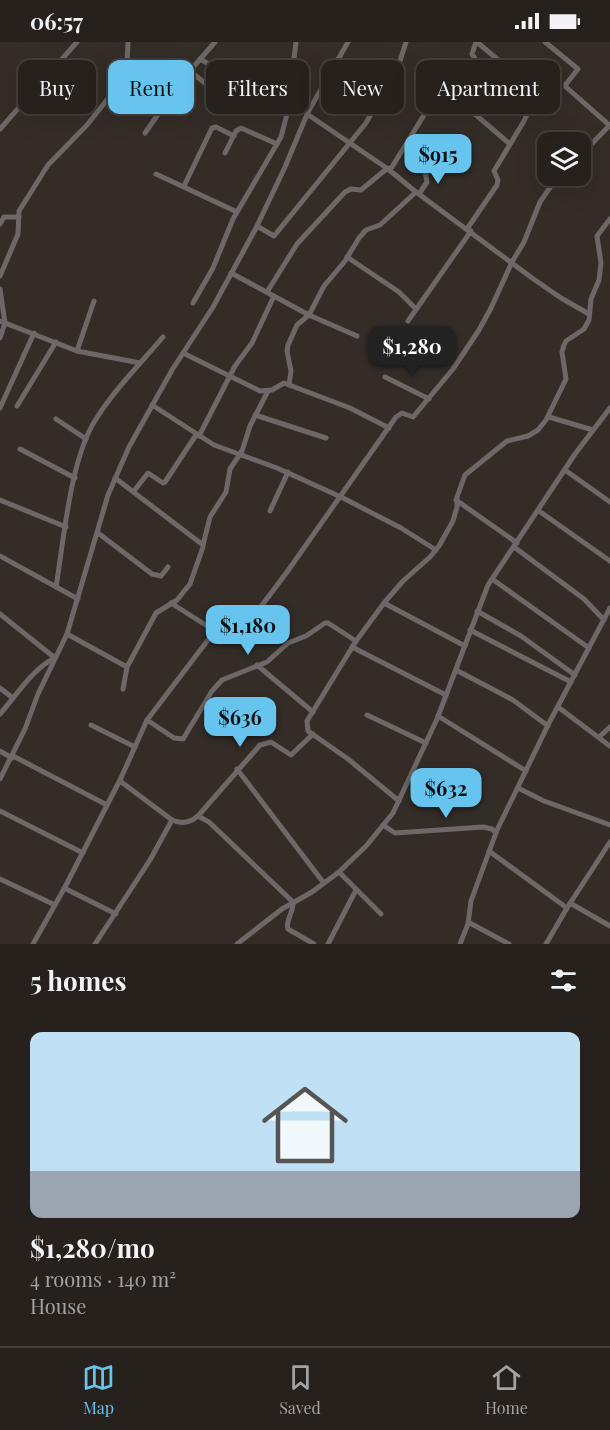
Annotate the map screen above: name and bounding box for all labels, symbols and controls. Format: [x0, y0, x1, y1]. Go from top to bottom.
text: 06:57 [30, 6, 83, 36]
chip: Buy [18, 60, 96, 114]
chip: Rent [108, 60, 194, 114]
chip: Filters [206, 60, 309, 114]
chip: New [321, 60, 404, 114]
chip: Apartment [416, 60, 560, 114]
map controls [537, 132, 591, 186]
button: layers [537, 132, 591, 186]
pin: $915 [402, 134, 474, 185]
text: $915 [418, 140, 458, 167]
pin: $1,280 [363, 326, 461, 377]
text: $1,280 [382, 332, 442, 359]
pin: $1,180 [199, 605, 297, 656]
text: $1,180 [220, 611, 276, 638]
pin: $636 [204, 697, 276, 748]
text: $636 [218, 703, 262, 730]
pin: $632 [410, 768, 482, 819]
text: $632 [425, 774, 467, 801]
text: 5 homes [30, 963, 126, 998]
icon: filters [547, 964, 580, 997]
icon: home [251, 1071, 359, 1179]
text: $1,280/mo [30, 1230, 155, 1265]
text: 4 rooms · 140 m² [30, 1265, 176, 1292]
text: House [30, 1292, 86, 1319]
tab: Map [82, 1361, 115, 1418]
tab: Saved [279, 1361, 321, 1418]
tab: Home [485, 1361, 528, 1418]

